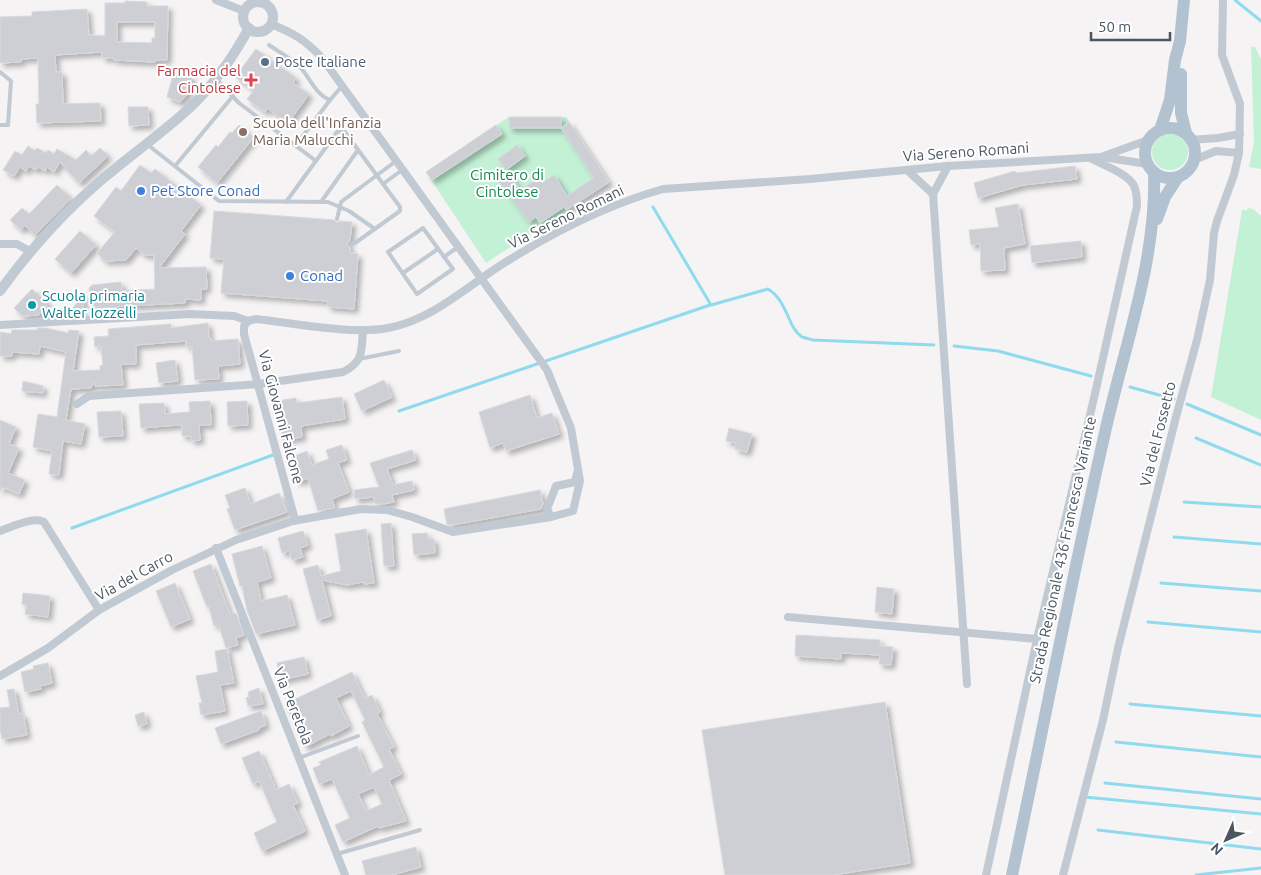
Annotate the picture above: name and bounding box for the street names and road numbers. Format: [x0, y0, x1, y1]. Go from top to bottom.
street label: Via Sereno Romani [902, 139, 1030, 164]
street label: Via Sereno Romani [505, 181, 626, 252]
street label: Via Giovanni Falcone [255, 348, 308, 486]
street label: Via del Fossetto [1136, 380, 1179, 488]
street label: Strada Regionale 436 Francesca Variante [1026, 415, 1099, 685]
street label: Via del Carro [92, 547, 176, 604]
street label: Via Peretola [270, 665, 317, 747]

